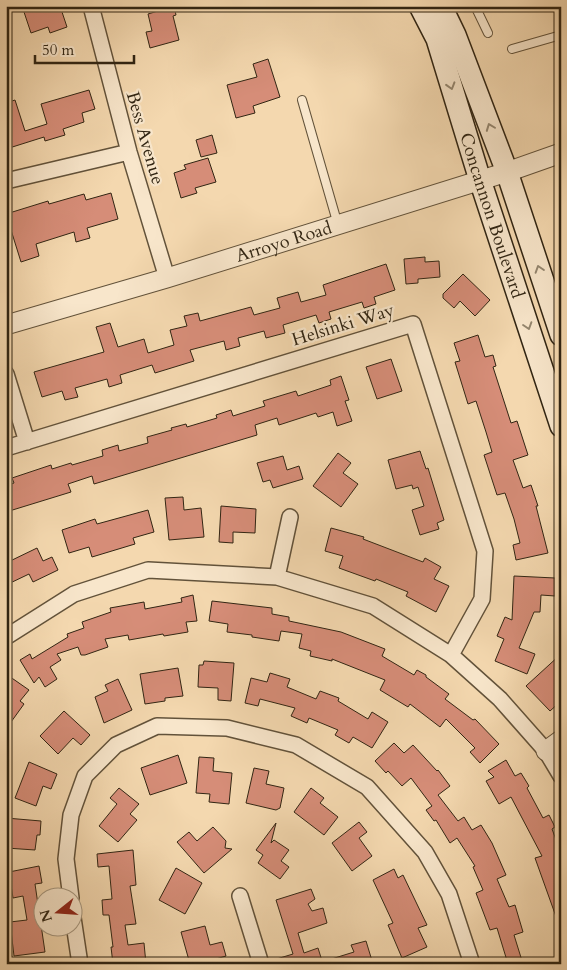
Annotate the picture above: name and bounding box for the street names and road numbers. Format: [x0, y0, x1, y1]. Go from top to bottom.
street label: Bess Avenue [120, 89, 170, 187]
street label: Concannon Boulevard [454, 130, 531, 302]
street label: Arroyo Road [233, 215, 335, 268]
street label: Helsinki Way [289, 297, 398, 352]

